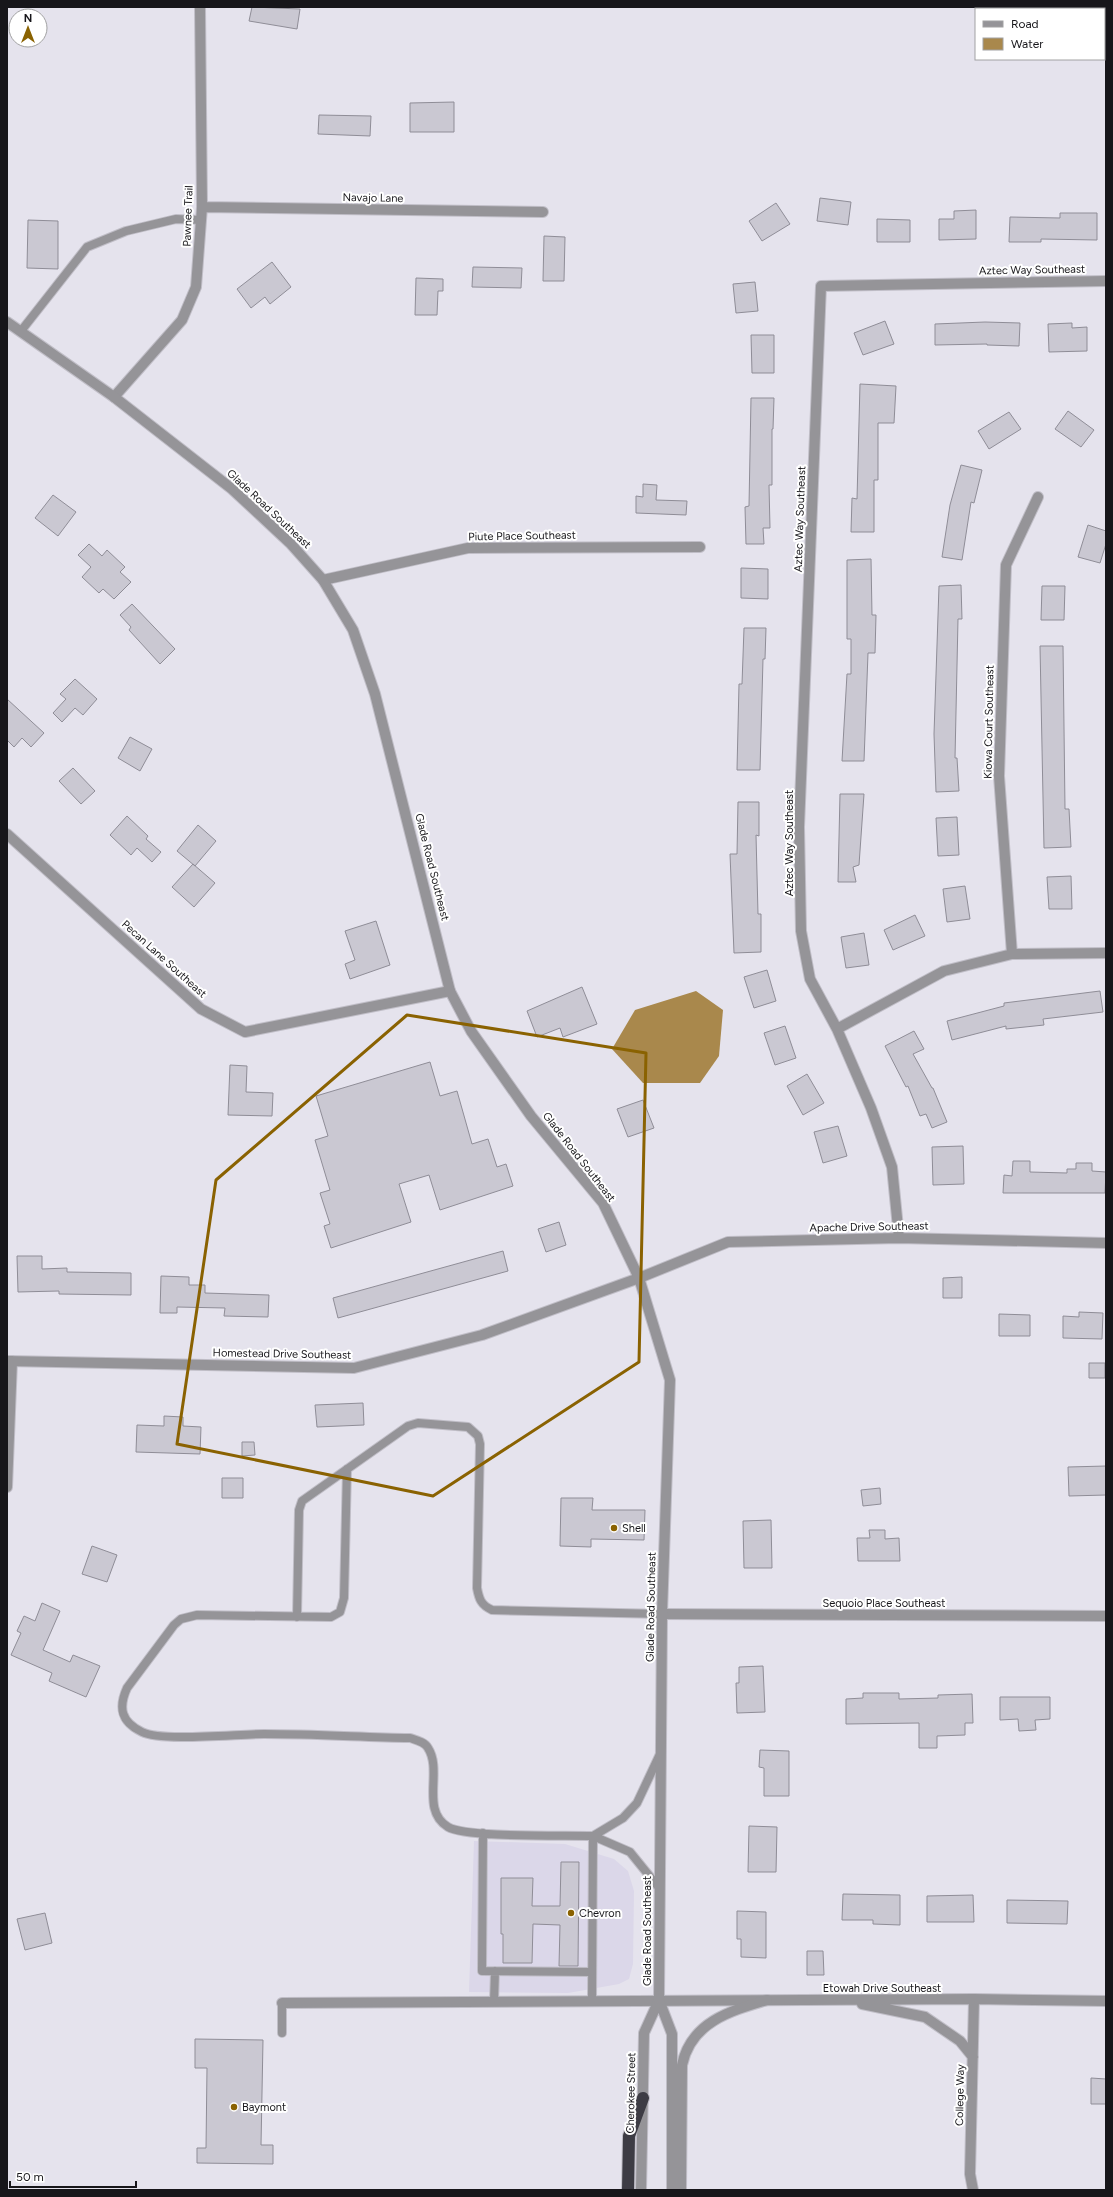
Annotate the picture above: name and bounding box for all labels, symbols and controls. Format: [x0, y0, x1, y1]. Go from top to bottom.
north arrow [8, 8, 48, 48]
legend [975, 8, 1105, 60]
text: N [24, 12, 32, 25]
text: Road [1011, 17, 1039, 31]
text: Water [1011, 37, 1043, 51]
street label: Pawnee Trail [180, 185, 196, 247]
street label: Navajo Lane [343, 191, 403, 205]
street label: Aztec Way Southeast [979, 263, 1085, 277]
street label: Aztec Way Southeast [792, 466, 808, 572]
street label: Glade Road Southeast [224, 467, 314, 551]
street label: Piute Place Southeast [468, 529, 576, 543]
street label: Kiowa Court Southeast [982, 665, 996, 779]
street label: Aztec Way Southeast [783, 790, 796, 896]
street label: Glade Road Southeast [412, 812, 452, 922]
street label: Pecan Lane Southeast [119, 918, 209, 1000]
street label: Glade Road Southeast [540, 1110, 618, 1204]
street label: Apache Drive Southeast [809, 1219, 929, 1235]
street label: Homestead Drive Southeast [213, 1346, 351, 1362]
place label: Shell [622, 1522, 646, 1535]
marker: Shell [609, 1523, 619, 1533]
street label: Glade Road Southeast [644, 1552, 658, 1662]
street label: Sequoio Place Southeast [823, 1597, 945, 1610]
street label: Glade Road Southeast [641, 1876, 654, 1986]
place label: Chevron [579, 1907, 621, 1920]
marker: Chevron [566, 1908, 576, 1918]
street label: Etowah Drive Southeast [823, 1982, 941, 1995]
street label: Cherokee Street [624, 2052, 638, 2134]
street label: College Way [953, 2064, 967, 2126]
place label: Baymont [242, 2101, 286, 2114]
marker: Baymont [229, 2102, 239, 2112]
scale bar [10, 2163, 136, 2189]
text: 50 m [16, 2170, 44, 2184]

